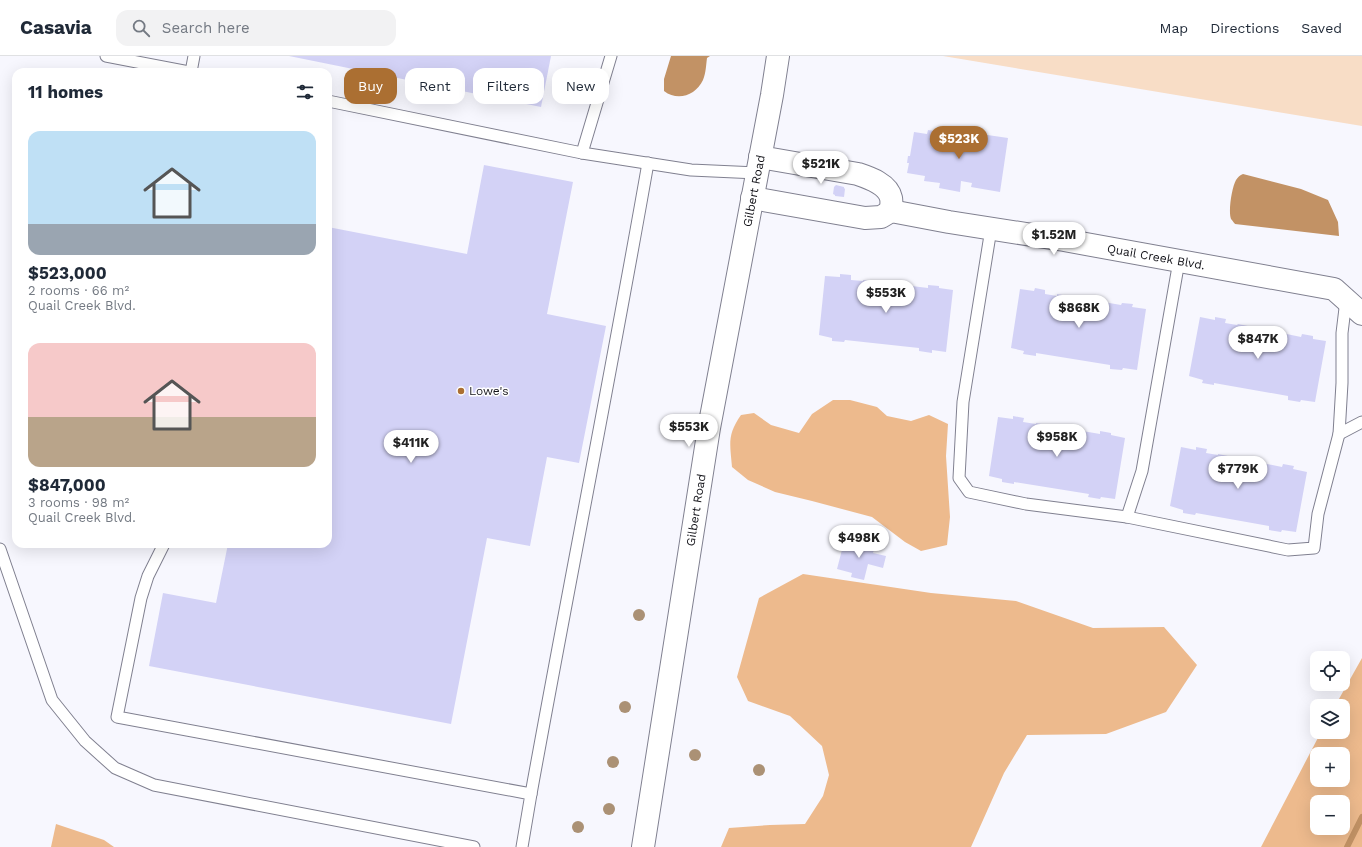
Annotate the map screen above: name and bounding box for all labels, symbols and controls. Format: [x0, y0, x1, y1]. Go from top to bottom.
search box [116, 10, 396, 46]
text: Casavia [20, 16, 92, 39]
icon: search [130, 17, 152, 39]
text: Search here [162, 19, 250, 37]
text: Map [1160, 20, 1188, 36]
text: Directions [1210, 20, 1279, 36]
text: Saved [1301, 20, 1342, 36]
chip: Buy [344, 68, 397, 104]
chip: Rent [405, 68, 465, 104]
chip: Filters [473, 68, 544, 104]
chip: New [552, 68, 609, 104]
icon: filters [294, 81, 316, 103]
text: 11 homes [28, 82, 103, 102]
pin: $523K [931, 126, 987, 160]
text: $523K [939, 131, 979, 146]
pin: $521K [793, 151, 849, 185]
street label: Gilbert Road [740, 154, 768, 228]
text: $521K [802, 156, 840, 171]
icon: home [136, 157, 208, 229]
pin: $1.52M [1021, 222, 1087, 256]
text: $1.52M [1032, 227, 1076, 242]
street label: Quail Creek Blvd. [1106, 241, 1206, 273]
text: $523,000 [28, 263, 107, 283]
pin: $553K [858, 280, 914, 314]
text: 2 rooms · 66 m² [28, 283, 129, 298]
text: $553K [866, 285, 906, 300]
pin: $868K [1051, 295, 1107, 329]
text: Quail Creek Blvd. [28, 298, 136, 313]
text: $868K [1058, 300, 1100, 315]
pin: $847K [1230, 326, 1286, 360]
text: $847K [1237, 331, 1279, 346]
icon: home [136, 369, 208, 441]
place label: Lowe's [469, 384, 509, 398]
marker: Lowe's [456, 386, 466, 396]
pin: $553K [661, 414, 717, 448]
text: $553K [669, 419, 709, 434]
pin: $958K [1029, 424, 1085, 458]
text: $958K [1036, 429, 1078, 444]
pin: $411K [383, 430, 439, 464]
text: $411K [393, 435, 429, 450]
pin: $779K [1210, 456, 1266, 490]
text: $779K [1217, 461, 1259, 476]
street label: Gilbert Road [683, 473, 709, 547]
text: $847,000 [28, 475, 106, 495]
text: 3 rooms · 98 m² [28, 495, 129, 510]
text: Quail Creek Blvd. [28, 510, 136, 525]
pin: $498K [831, 525, 887, 559]
text: $498K [838, 530, 880, 545]
map controls [1310, 651, 1350, 835]
button: locate [1310, 651, 1350, 691]
button: layers [1310, 699, 1350, 739]
button: + [1310, 747, 1350, 787]
button: − [1310, 795, 1350, 835]

